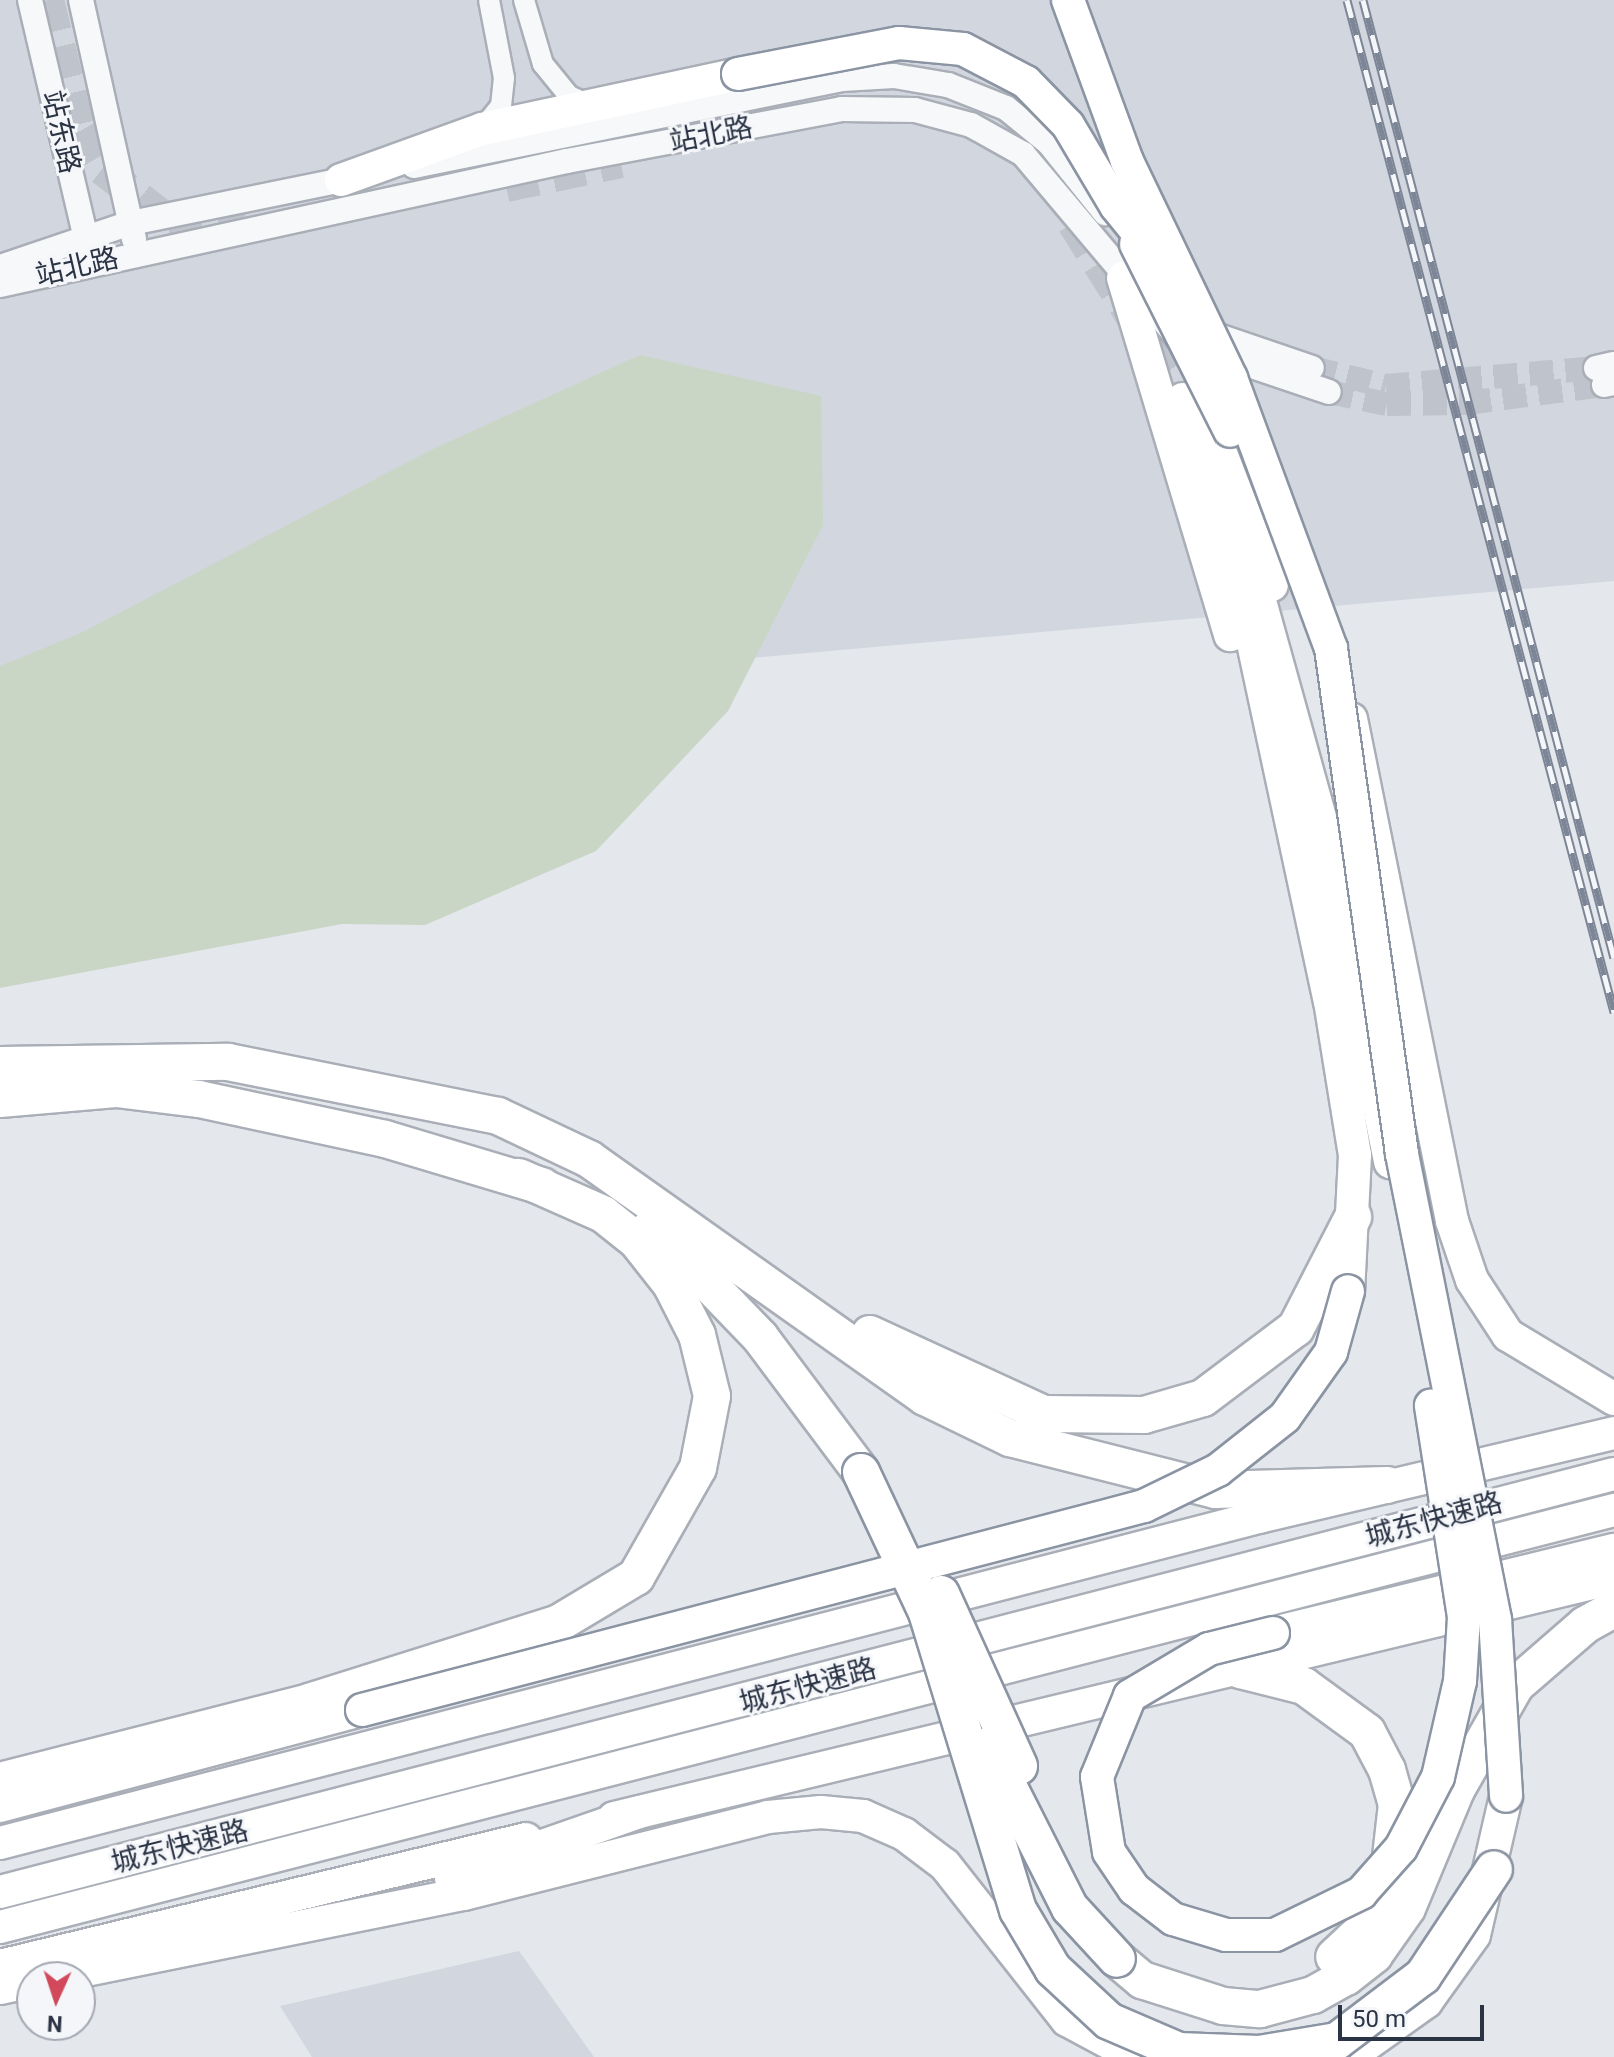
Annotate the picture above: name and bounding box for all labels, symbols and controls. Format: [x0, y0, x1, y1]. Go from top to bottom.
street label: 站东路 [35, 87, 87, 177]
street label: 站北路 [667, 110, 755, 160]
street label: 站北路 [32, 241, 122, 293]
street label: 城东快速路 [1362, 1486, 1506, 1554]
street label: 城东快速路 [736, 1652, 880, 1720]
street label: 城东快速路 [108, 1814, 252, 1880]
north arrow [16, 1961, 96, 2041]
scale bar [1342, 1989, 1488, 2039]
text: 50 m [1352, 2005, 1406, 2033]
text: N [46, 2011, 63, 2036]

